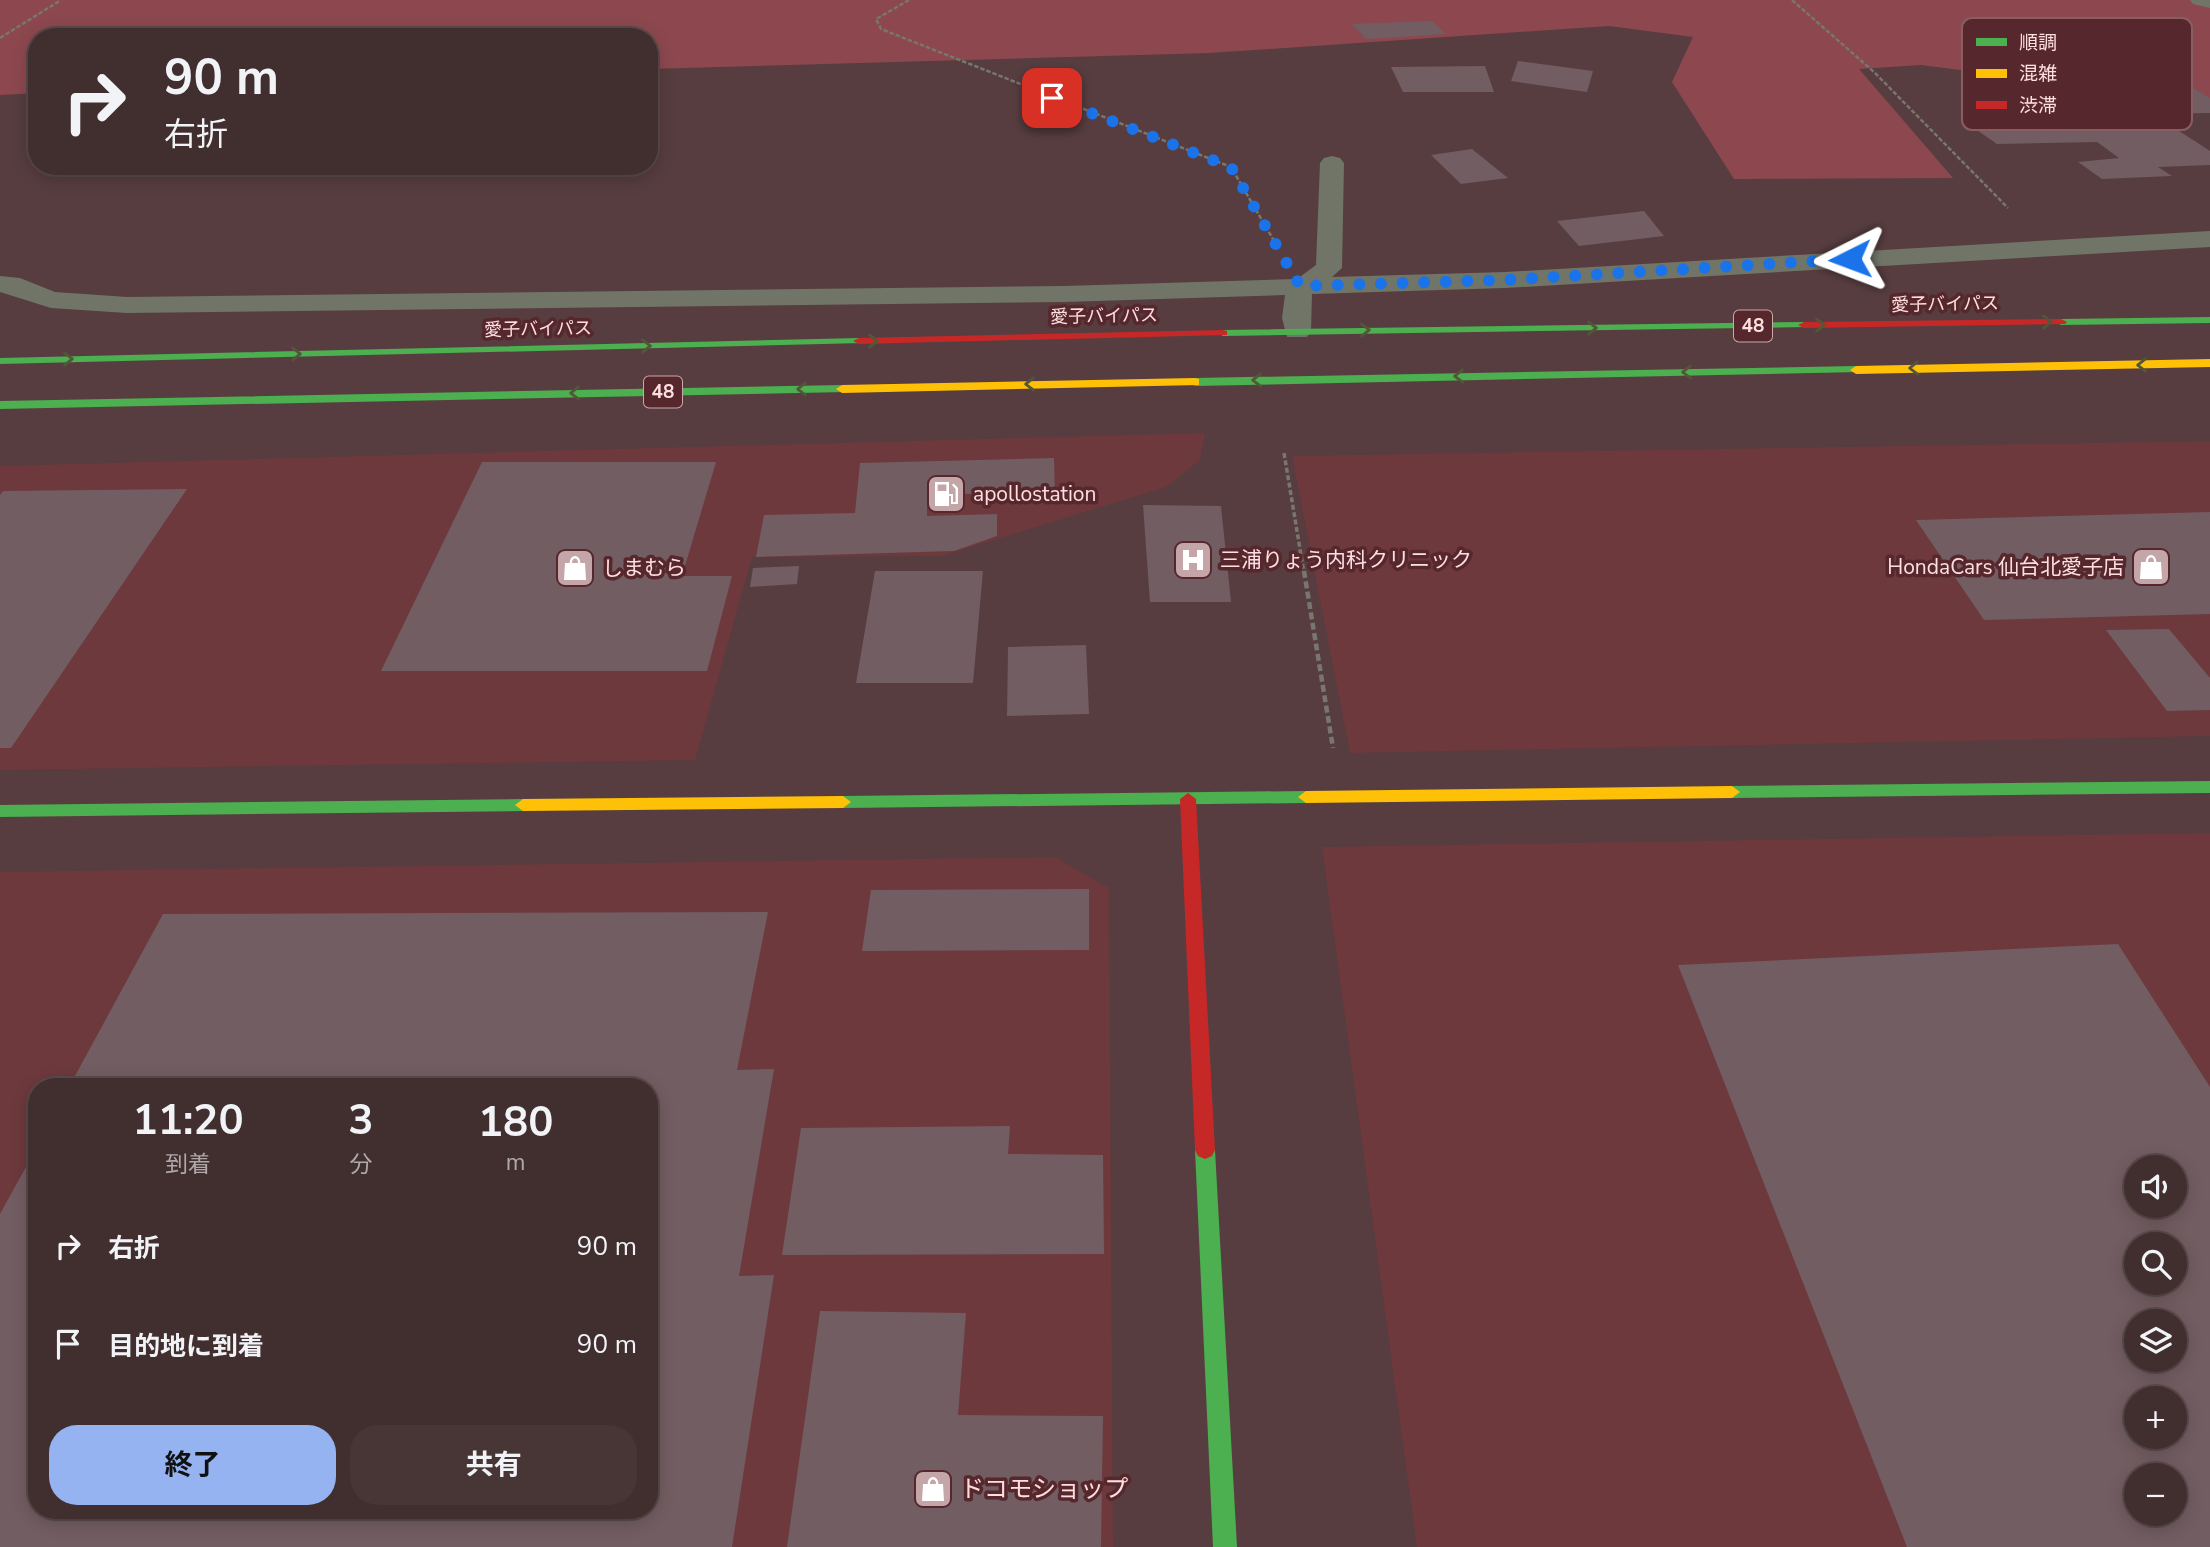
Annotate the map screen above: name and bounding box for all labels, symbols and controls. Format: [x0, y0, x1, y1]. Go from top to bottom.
legend [1962, 18, 2192, 130]
text: 順調 [2019, 30, 2057, 56]
text: 90 m [164, 44, 279, 111]
icon: right [49, 56, 140, 147]
text: 混雑 [2019, 61, 2057, 87]
pin [1022, 68, 1082, 128]
icon: arrive [1033, 79, 1071, 117]
text: 渋滞 [2019, 93, 2057, 119]
text: 右折 [164, 113, 228, 156]
position arrow [1813, 222, 1887, 296]
street label: 愛子バイパス [1891, 291, 1999, 317]
street label: 愛子バイパス [1050, 303, 1158, 329]
road number: 48 [1734, 310, 1772, 342]
one-way arrow [2043, 314, 2053, 330]
street label: 愛子バイパス [484, 316, 592, 342]
one-way arrow [1815, 317, 1826, 333]
one-way arrow [1588, 320, 1598, 336]
one-way arrow [1360, 323, 1371, 338]
one-way arrow [868, 333, 879, 349]
one-way arrow [641, 338, 651, 354]
one-way arrow [291, 346, 301, 362]
one-way arrow [63, 351, 74, 367]
one-way arrow [2136, 357, 2147, 372]
one-way arrow [1909, 361, 1920, 376]
one-way arrow [1681, 365, 1692, 380]
one-way arrow [1454, 368, 1464, 384]
one-way arrow [1252, 372, 1262, 388]
road number: 48 [644, 376, 682, 408]
one-way arrow [1024, 377, 1035, 392]
one-way arrow [797, 381, 807, 397]
one-way arrow [569, 386, 580, 401]
fuel station icon: apollostation [925, 473, 967, 515]
place label: apollostation [973, 480, 1096, 508]
hospital icon: 三浦りょう内科クリニック [1172, 539, 1214, 581]
place label: 三浦りょう内科クリニック [1220, 546, 1472, 574]
shop icon: HondaCars 仙台北愛子店 [2130, 546, 2172, 588]
shop icon: しまむら [554, 547, 596, 589]
place label: HondaCars 仙台北愛子店 [1887, 553, 2124, 581]
place label: しまむら [602, 554, 686, 582]
text: 11:20 [132, 1092, 244, 1149]
text: 3 [348, 1092, 373, 1149]
text: 180 [478, 1094, 553, 1151]
text: m [506, 1147, 526, 1178]
text: 到着 [165, 1149, 211, 1180]
text: 分 [349, 1149, 372, 1180]
map controls [2124, 1155, 2187, 1526]
button: sound [2124, 1155, 2187, 1218]
icon: right [49, 1227, 87, 1265]
text: 90 m [577, 1229, 637, 1264]
text: 右折 [108, 1231, 160, 1266]
button: search [2124, 1232, 2187, 1295]
button: layers [2124, 1309, 2187, 1372]
icon: arrive [49, 1325, 87, 1363]
text: 90 m [577, 1327, 637, 1362]
text: 目的地に到着 [108, 1329, 264, 1364]
button: + [2124, 1386, 2187, 1449]
button: 終了 [49, 1425, 336, 1505]
button: 共有 [350, 1425, 637, 1505]
button: − [2124, 1463, 2187, 1526]
shop icon: ドコモショップ [912, 1468, 954, 1510]
place label: ドコモショップ [960, 1473, 1128, 1505]

